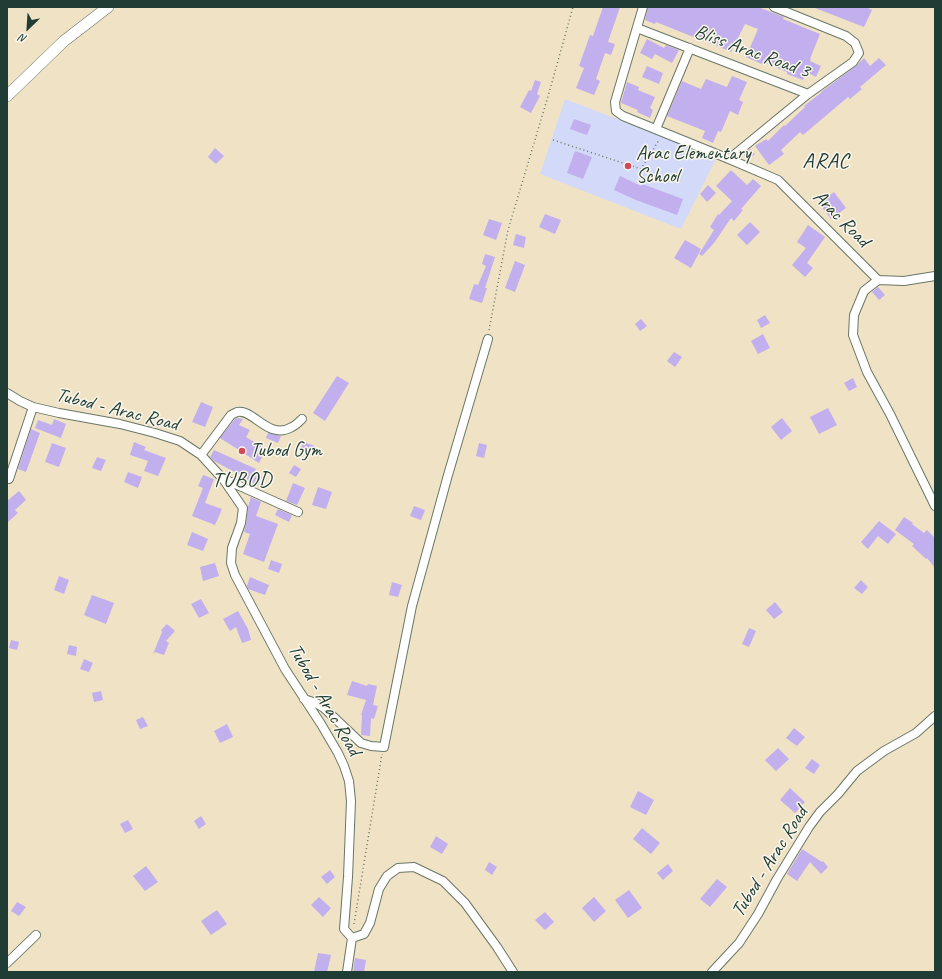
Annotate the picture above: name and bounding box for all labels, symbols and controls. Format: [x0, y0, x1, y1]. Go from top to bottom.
north arrow [8, 8, 48, 48]
street label: Bliss Arac Road 3 [691, 20, 813, 84]
text: N [17, 31, 29, 47]
place label: Arac Elementary School [636, 142, 751, 189]
district label: ARAC [802, 148, 850, 174]
marker: Arac Elementary School [623, 161, 633, 171]
street label: Arac Road [807, 185, 875, 253]
street label: Tubod - Arac Road [53, 383, 181, 437]
place label: Tubod Gym [250, 439, 322, 463]
marker: Tubod Gym [237, 446, 247, 456]
district label: TUBOD [212, 467, 272, 493]
street label: Tubod - Arac Road [282, 640, 366, 760]
street label: Tubod - Arac Road [727, 802, 813, 922]

